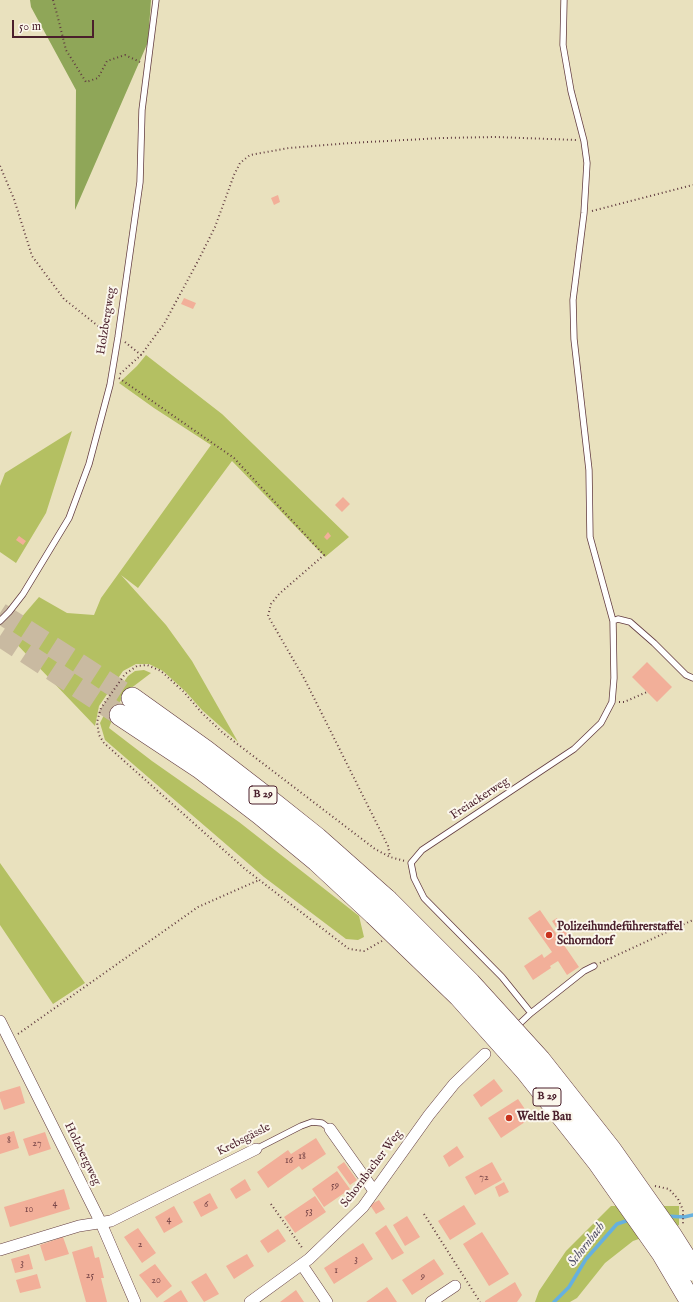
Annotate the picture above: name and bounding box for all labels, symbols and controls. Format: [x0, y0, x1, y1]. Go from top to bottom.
scale bar [14, 12, 96, 38]
text: 50 m [19, 19, 41, 34]
street label: Holzbergweg [95, 286, 119, 356]
street label: Freiackerweg [448, 775, 512, 823]
road number: B 29 [249, 786, 277, 804]
place label: Polizeihundeführerstaffel Schorndorf [557, 921, 682, 949]
marker: Polizeihundeführerstaffel Schorndorf [544, 930, 554, 940]
road number: B 29 [533, 1088, 561, 1106]
place label: Weltle Bau [517, 1111, 571, 1125]
marker: Weltle Bau [504, 1113, 514, 1123]
street label: Holzbergweg [61, 1120, 103, 1188]
street label: Krebsgässle [215, 1120, 273, 1160]
street label: Schornbacher Weg [338, 1127, 406, 1211]
house number: 8 [7, 1135, 11, 1147]
house number: 27 [32, 1138, 42, 1150]
house number: 18 [298, 1151, 306, 1163]
house number: 16 [285, 1155, 293, 1167]
house number: 72 [479, 1172, 489, 1184]
house number: 59 [331, 1180, 339, 1192]
house number: 4 [53, 1198, 57, 1210]
house number: 6 [204, 1199, 208, 1211]
house number: 10 [25, 1204, 33, 1216]
house number: 53 [305, 1206, 313, 1218]
house number: 4 [167, 1214, 171, 1226]
water label: Schornbach [565, 1220, 609, 1270]
house number: 2 [138, 1239, 142, 1251]
house number: 3 [354, 1254, 358, 1266]
house number: 3 [20, 1258, 24, 1270]
house number: 1 [334, 1265, 338, 1277]
house number: 25 [86, 1270, 94, 1282]
house number: 9 [421, 1271, 425, 1283]
house number: 20 [151, 1275, 161, 1287]

